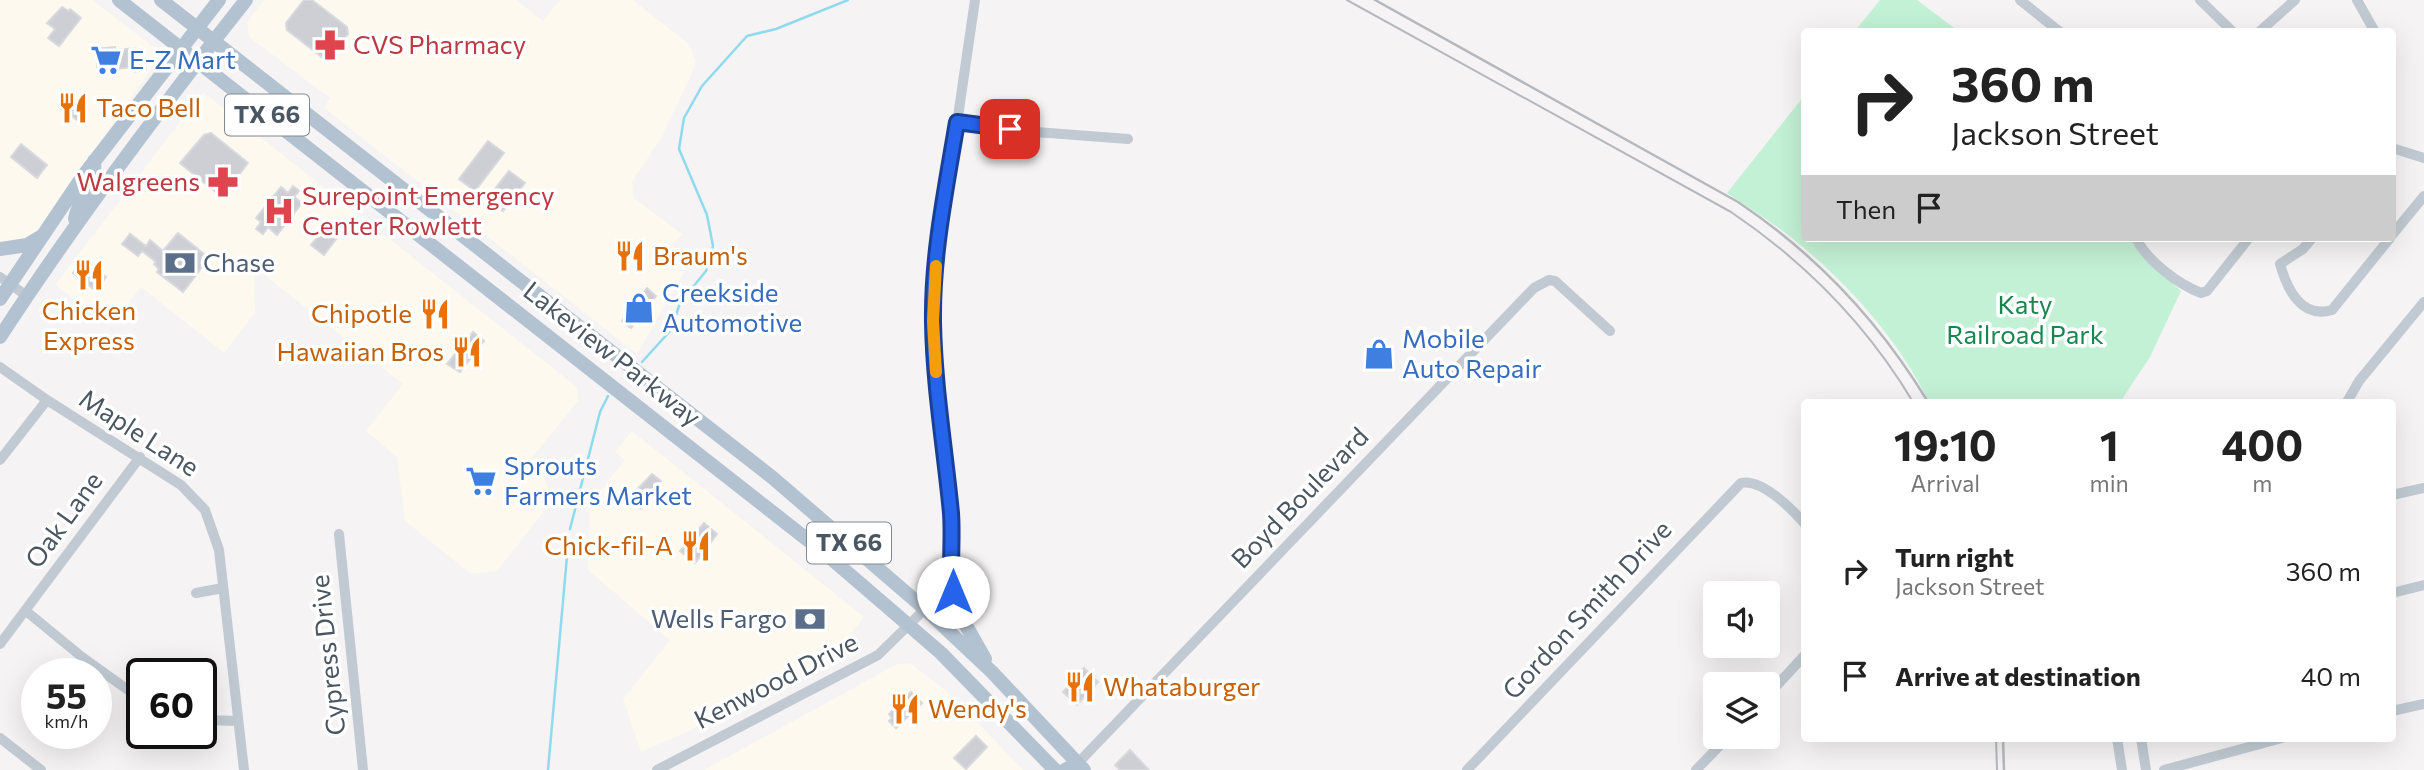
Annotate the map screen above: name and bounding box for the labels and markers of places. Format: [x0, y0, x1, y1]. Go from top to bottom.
pharmacy icon: CVS Pharmacy [313, 28, 347, 62]
place label: CVS Pharmacy [353, 28, 526, 59]
supermarket icon: E-Z Mart [89, 43, 123, 77]
place label: E-Z Mart [129, 43, 236, 74]
restaurant icon: Taco Bell [56, 91, 90, 125]
place label: Taco Bell [96, 91, 201, 122]
pin [980, 99, 1040, 159]
place label: Walgreens [76, 165, 200, 196]
pharmacy icon: Walgreens [206, 165, 240, 199]
place label: Surepoint Emergency Center Rowlett [302, 179, 555, 240]
hospital icon: Surepoint Emergency Center Rowlett [262, 194, 296, 228]
restaurant icon: Braum's [613, 239, 647, 273]
place label: Braum's [653, 239, 748, 270]
bank icon: Chase [163, 246, 197, 280]
place label: Chase [203, 246, 275, 277]
restaurant icon: Chicken Express [72, 258, 106, 292]
place label: Creekside Automotive [662, 276, 802, 337]
shop icon: Creekside Automotive [622, 291, 656, 325]
place label: Chicken Express [42, 294, 136, 355]
place label: Chipotle [311, 297, 412, 328]
restaurant icon: Chipotle [418, 297, 452, 331]
place label: Mobile Auto Repair [1402, 322, 1542, 383]
place label: Hawaiian Bros [276, 335, 444, 366]
restaurant icon: Hawaiian Bros [450, 335, 484, 369]
shop icon: Mobile Auto Repair [1362, 337, 1396, 371]
place label: Sprouts Farmers Market [504, 449, 692, 510]
supermarket icon: Sprouts Farmers Market [464, 464, 498, 498]
place label: Chick-fil-A [544, 529, 673, 560]
restaurant icon: Chick-fil-A [679, 529, 713, 563]
place label: Wells Fargo [651, 602, 787, 633]
bank icon: Wells Fargo [793, 602, 827, 636]
restaurant icon: Whataburger [1063, 670, 1097, 704]
place label: Whataburger [1103, 670, 1261, 701]
restaurant icon: Wendy's [888, 692, 922, 726]
place label: Wendy's [928, 692, 1027, 723]

